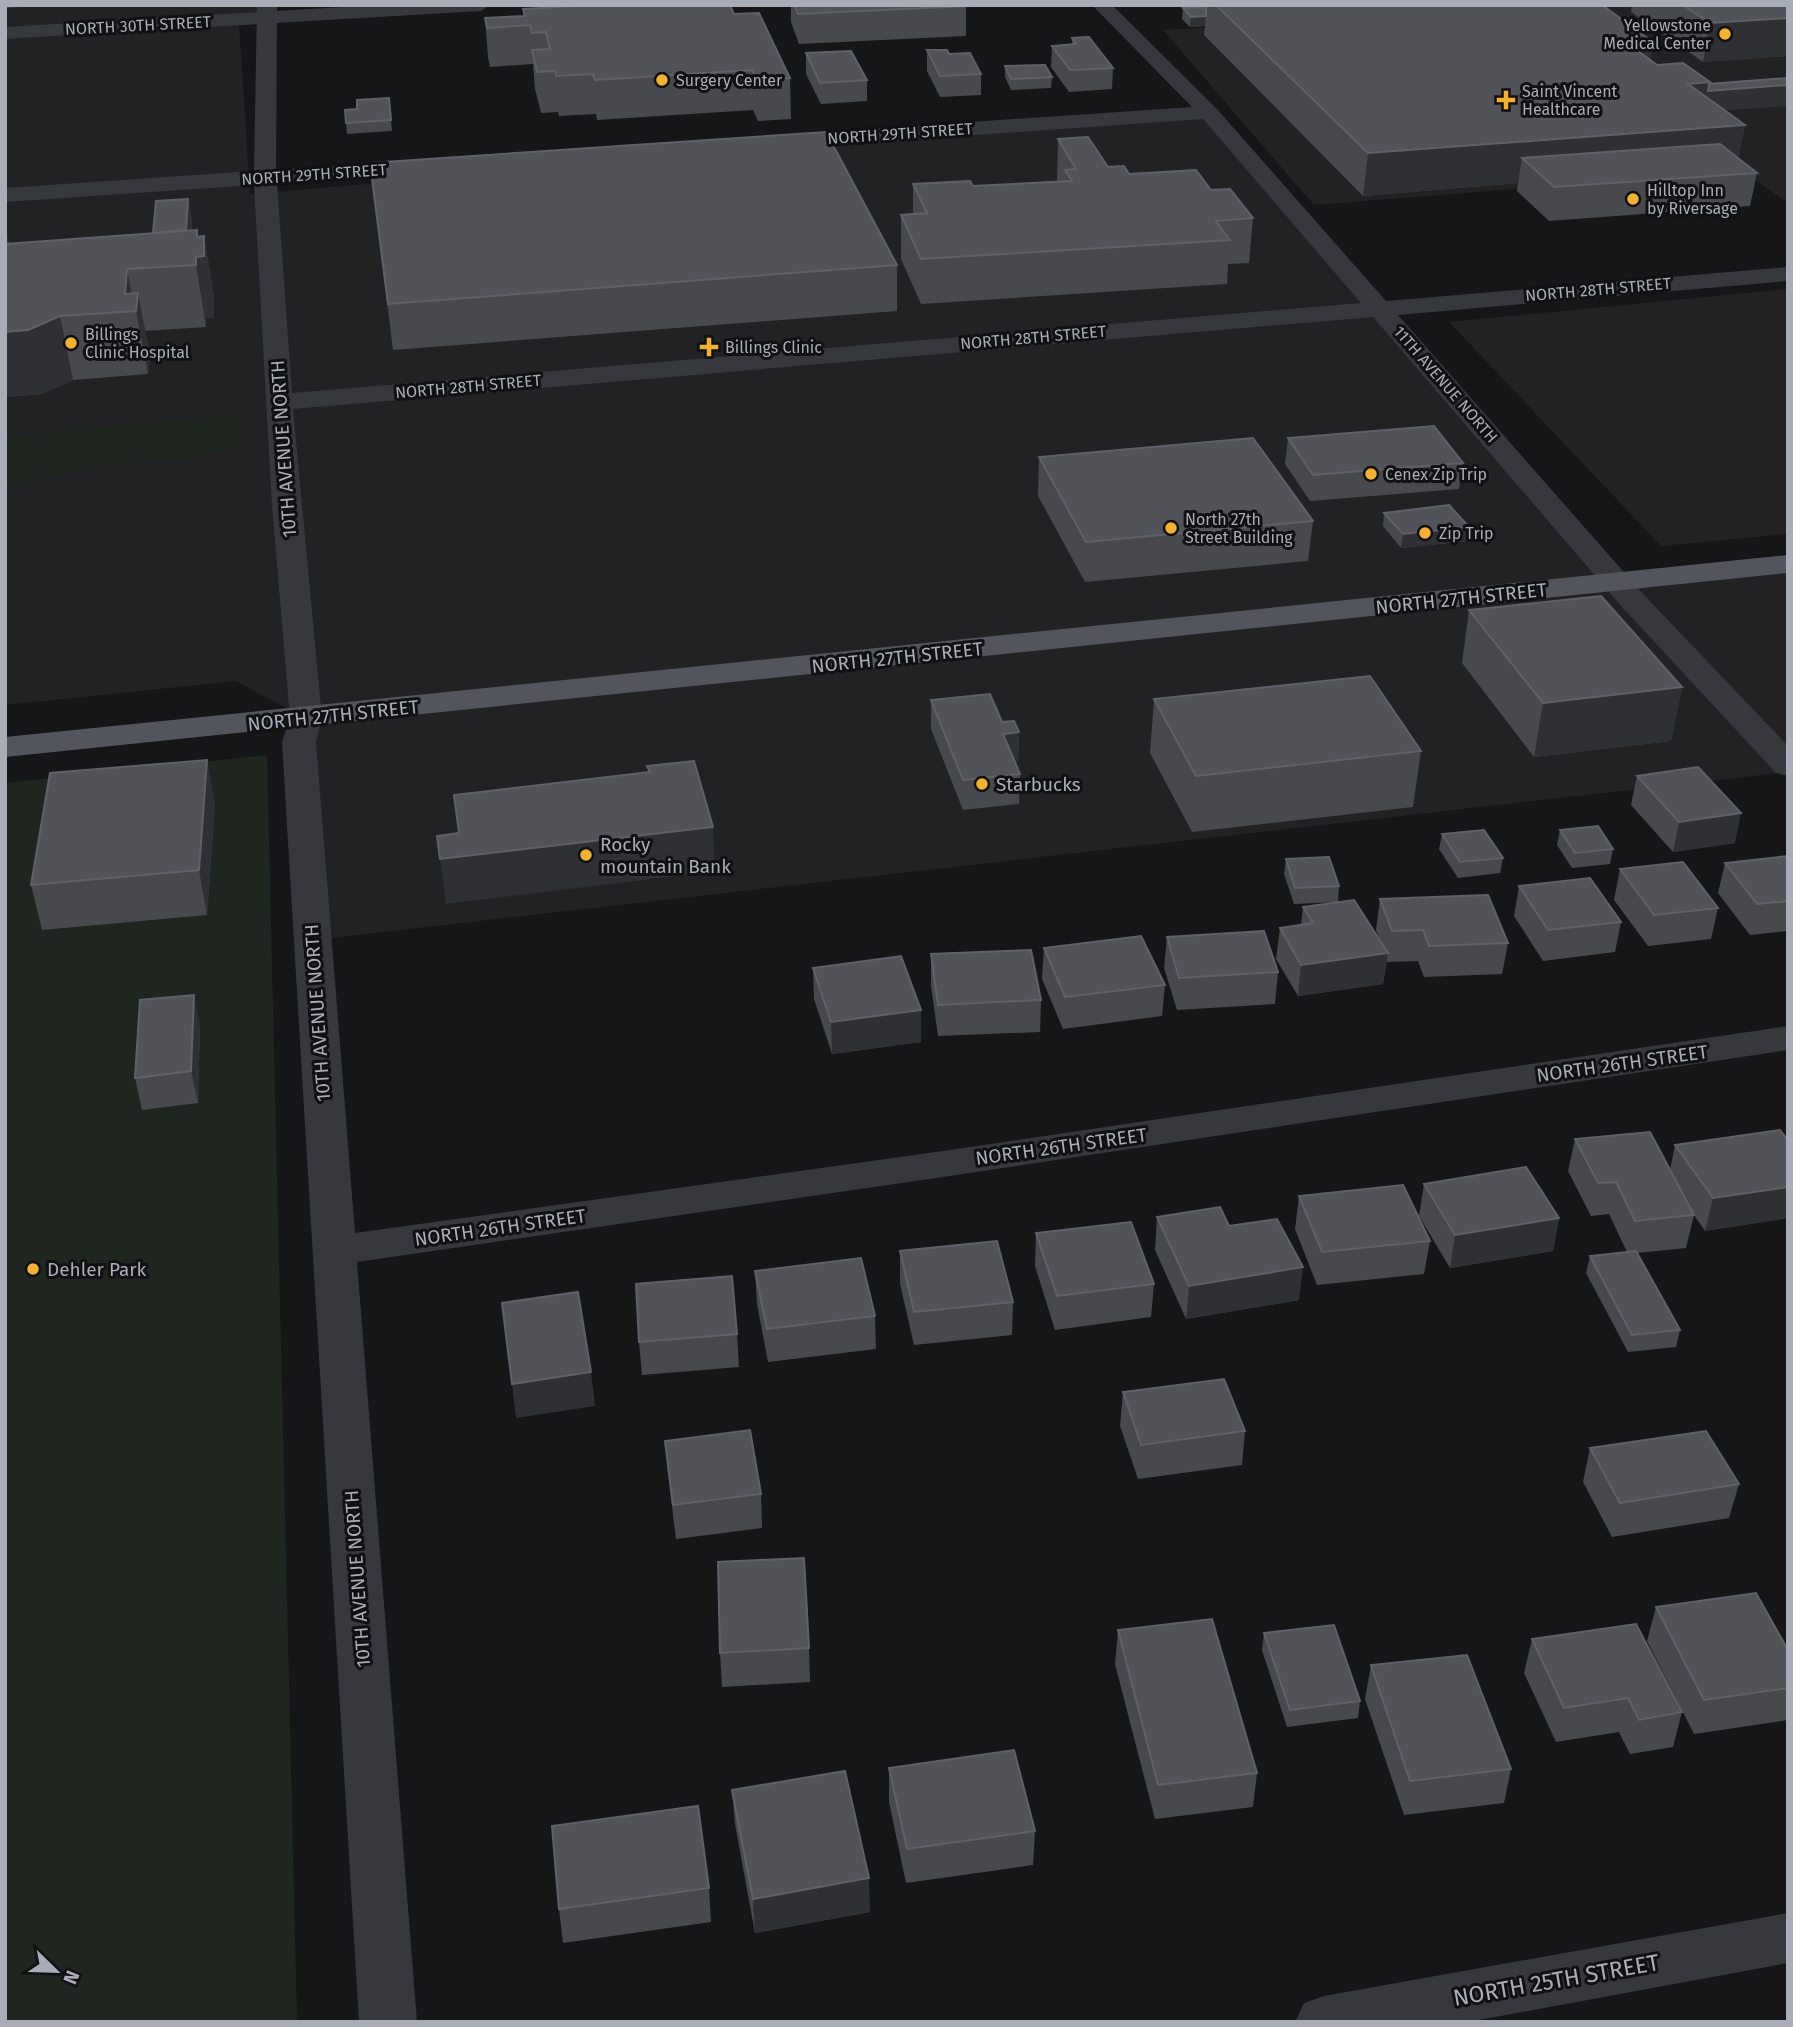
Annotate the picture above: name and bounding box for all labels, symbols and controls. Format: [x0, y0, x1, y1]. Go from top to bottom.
street label: NORTH 30TH STREET [64, 12, 212, 39]
place label: Yellowstone Medical Center [1604, 16, 1712, 53]
marker: Yellowstone Medical Center [1717, 26, 1733, 42]
place label: Surgery Center [676, 71, 783, 90]
marker: Surgery Center [654, 72, 670, 88]
place label: Saint Vincent Healthcare [1522, 82, 1618, 119]
marker: Saint Vincent Healthcare [1496, 90, 1516, 110]
street label: NORTH 29TH STREET [827, 119, 974, 148]
street label: NORTH 29TH STREET [241, 160, 388, 189]
place label: Hilltop Inn by Riversage [1647, 181, 1738, 218]
marker: Hilltop Inn by Riversage [1625, 191, 1641, 207]
street label: NORTH 28TH STREET [1524, 274, 1672, 305]
street label: NORTH 28TH STREET [959, 322, 1107, 353]
street label: 11TH AVENUE NORTH [1390, 322, 1501, 447]
place label: Billings Clinic Hospital [85, 325, 190, 362]
marker: Billings Clinic Hospital [63, 335, 79, 351]
marker: Billings Clinic [699, 337, 719, 357]
place label: Billings Clinic [725, 338, 822, 357]
street label: 10TH AVENUE NORTH [266, 359, 301, 539]
street label: NORTH 28TH STREET [394, 371, 542, 402]
place label: Cenex Zip Trip [1385, 465, 1487, 484]
marker: Cenex Zip Trip [1363, 466, 1379, 482]
place label: North 27th Street Building [1185, 510, 1293, 547]
marker: North 27th Street Building [1163, 520, 1179, 536]
place label: Zip Trip [1439, 524, 1494, 543]
marker: Zip Trip [1417, 525, 1433, 541]
street label: NORTH 27TH STREET [1374, 578, 1548, 619]
street label: NORTH 27TH STREET [810, 637, 984, 678]
street label: NORTH 27TH STREET [246, 695, 420, 736]
place label: Starbucks [996, 773, 1081, 796]
marker: Starbucks [974, 776, 990, 792]
place label: Rocky mountain Bank [600, 833, 731, 878]
marker: Rocky mountain Bank [578, 847, 594, 863]
street label: 10TH AVENUE NORTH [300, 923, 335, 1103]
street label: NORTH 26TH STREET [1535, 1040, 1709, 1087]
street label: NORTH 26TH STREET [974, 1123, 1148, 1170]
street label: NORTH 26TH STREET [413, 1204, 587, 1251]
place label: Dehler Park [47, 1258, 147, 1281]
marker: Dehler Park [25, 1261, 41, 1277]
street label: 10TH AVENUE NORTH [340, 1489, 375, 1669]
north arrow [21, 1936, 91, 2006]
street label: NORTH 25TH STREET [1451, 1948, 1661, 2012]
text: N [58, 1967, 84, 1988]

